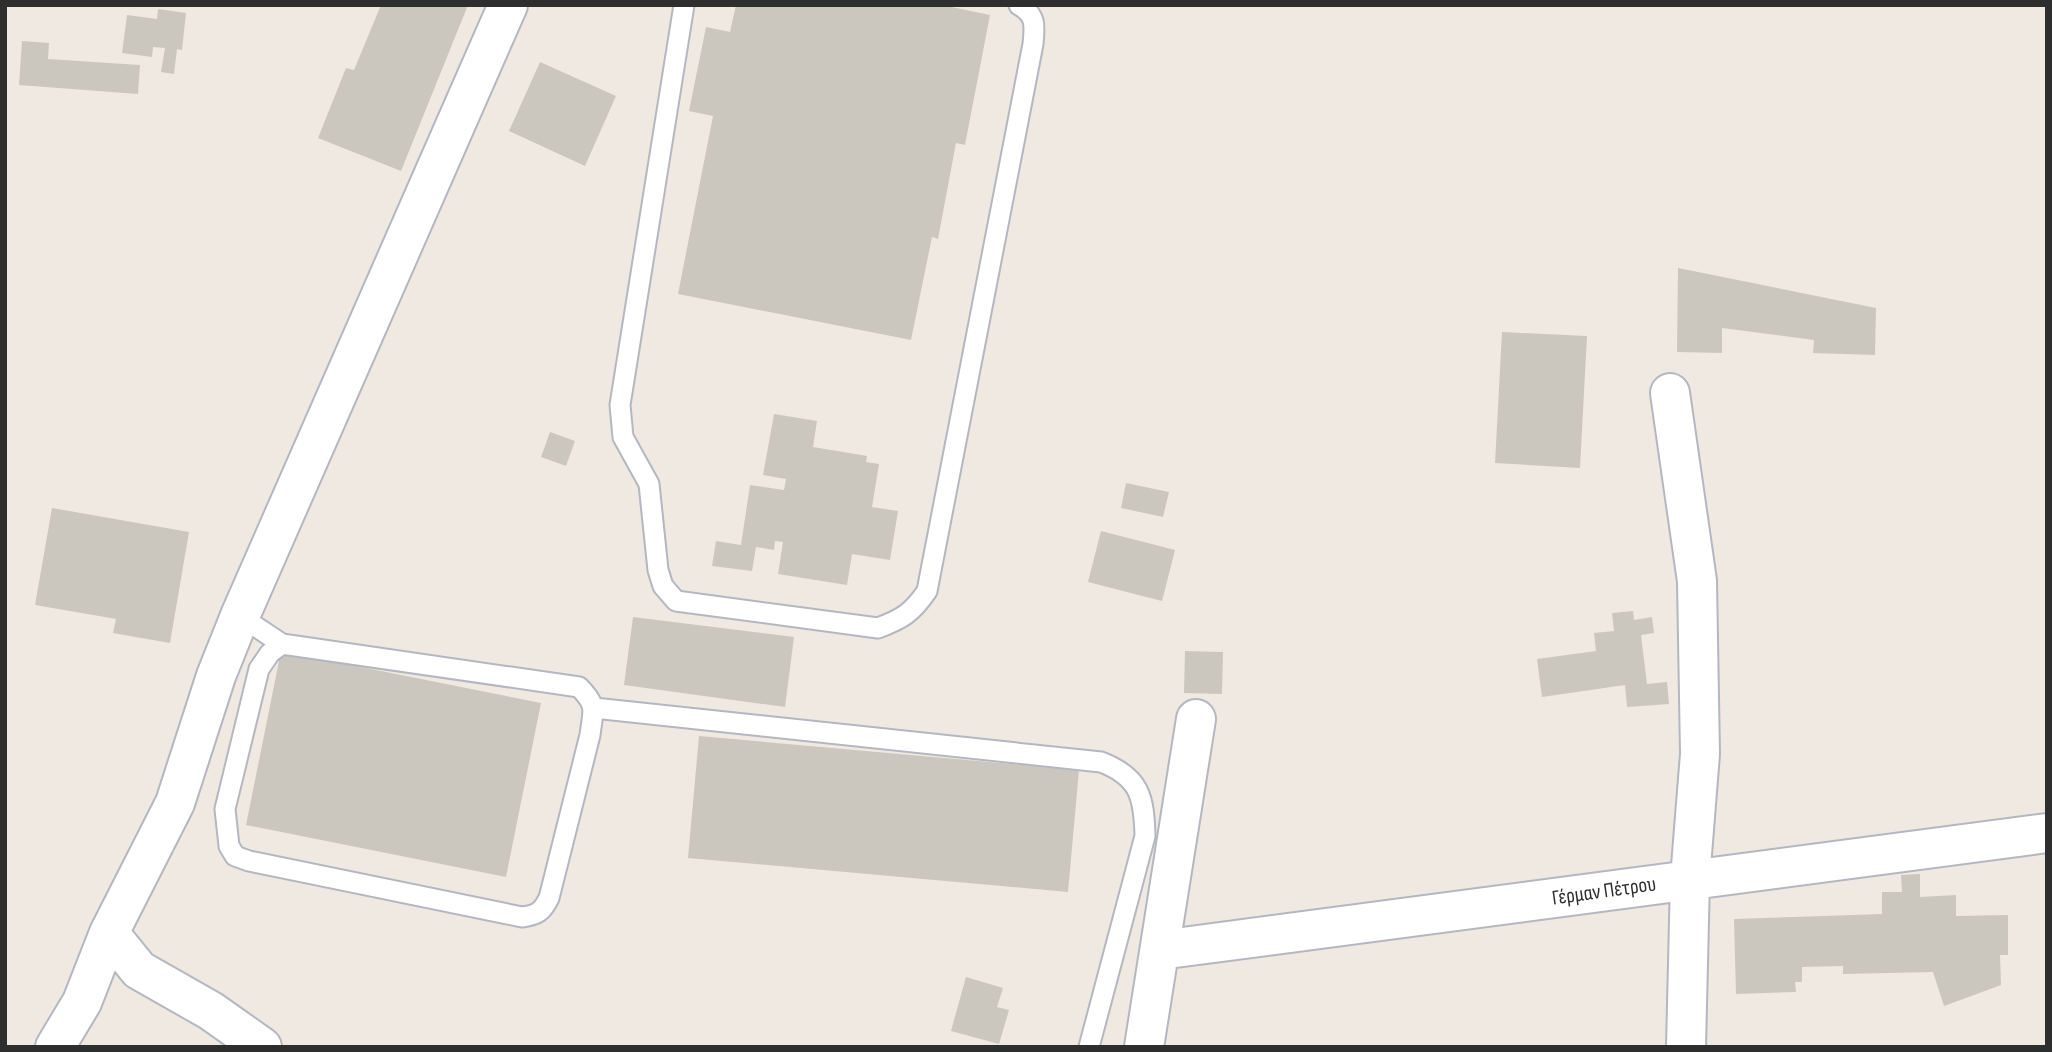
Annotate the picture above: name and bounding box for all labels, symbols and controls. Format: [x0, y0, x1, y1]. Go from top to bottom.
street label: Γέρμαν Πέτρου [1550, 871, 1658, 911]

